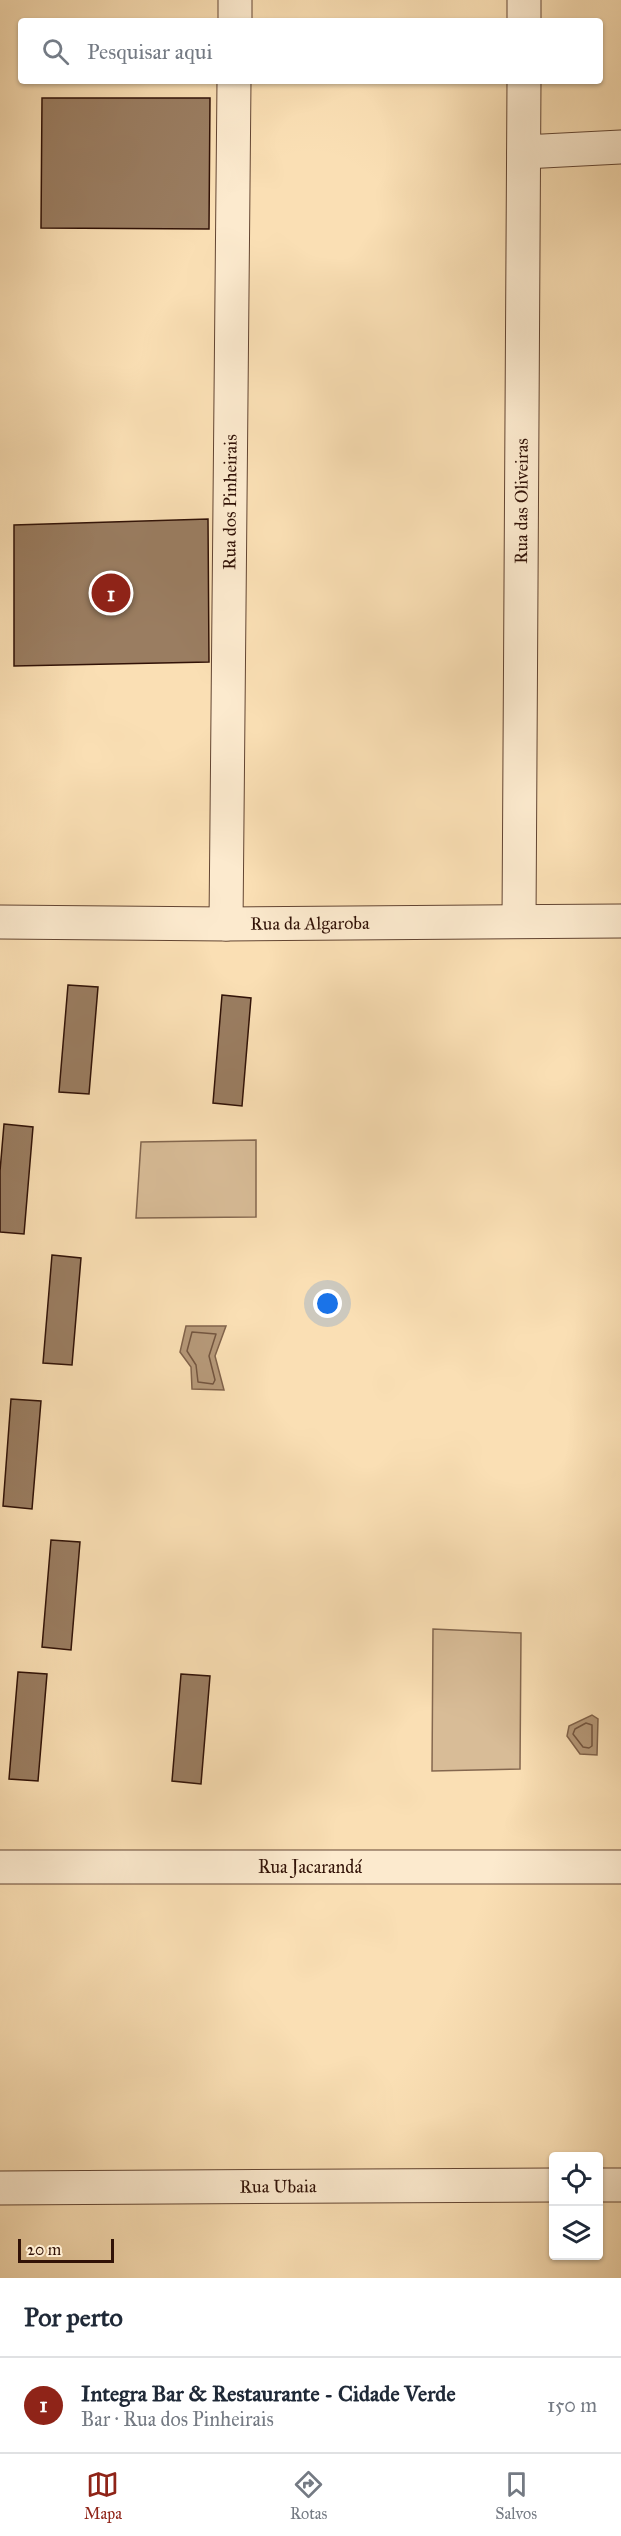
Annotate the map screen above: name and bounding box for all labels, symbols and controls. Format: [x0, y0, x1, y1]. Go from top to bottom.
search box [18, 18, 603, 84]
icon: search [39, 35, 72, 68]
text: Pesquisar aqui [87, 38, 212, 65]
street label: Rua dos Pinheirais [218, 434, 242, 570]
street label: Rua das Oliveiras [510, 438, 533, 564]
pin: 1 [92, 570, 130, 616]
street label: Rua da Algaroba [250, 912, 370, 935]
your location [313, 1289, 342, 1318]
street label: Rua Jacarandá [258, 1856, 362, 1879]
map controls [549, 2152, 603, 2260]
button: locate [549, 2152, 603, 2206]
street label: Rua Ubaia [239, 2175, 317, 2198]
button: layers [549, 2206, 603, 2260]
scale bar [18, 2236, 114, 2264]
text: 20 m [27, 2240, 61, 2259]
text: Por perto [24, 2301, 123, 2333]
text: Integra Bar & Restaurante - Cidade Verde [81, 2380, 456, 2407]
text: 1 [40, 2393, 47, 2417]
text: 150 m [547, 2393, 597, 2417]
text: Bar · Rua dos Pinheirais [81, 2407, 274, 2431]
tab: Mapa [84, 2468, 122, 2523]
tab: Rotas [290, 2468, 327, 2523]
tab: Salvos [495, 2468, 537, 2523]

